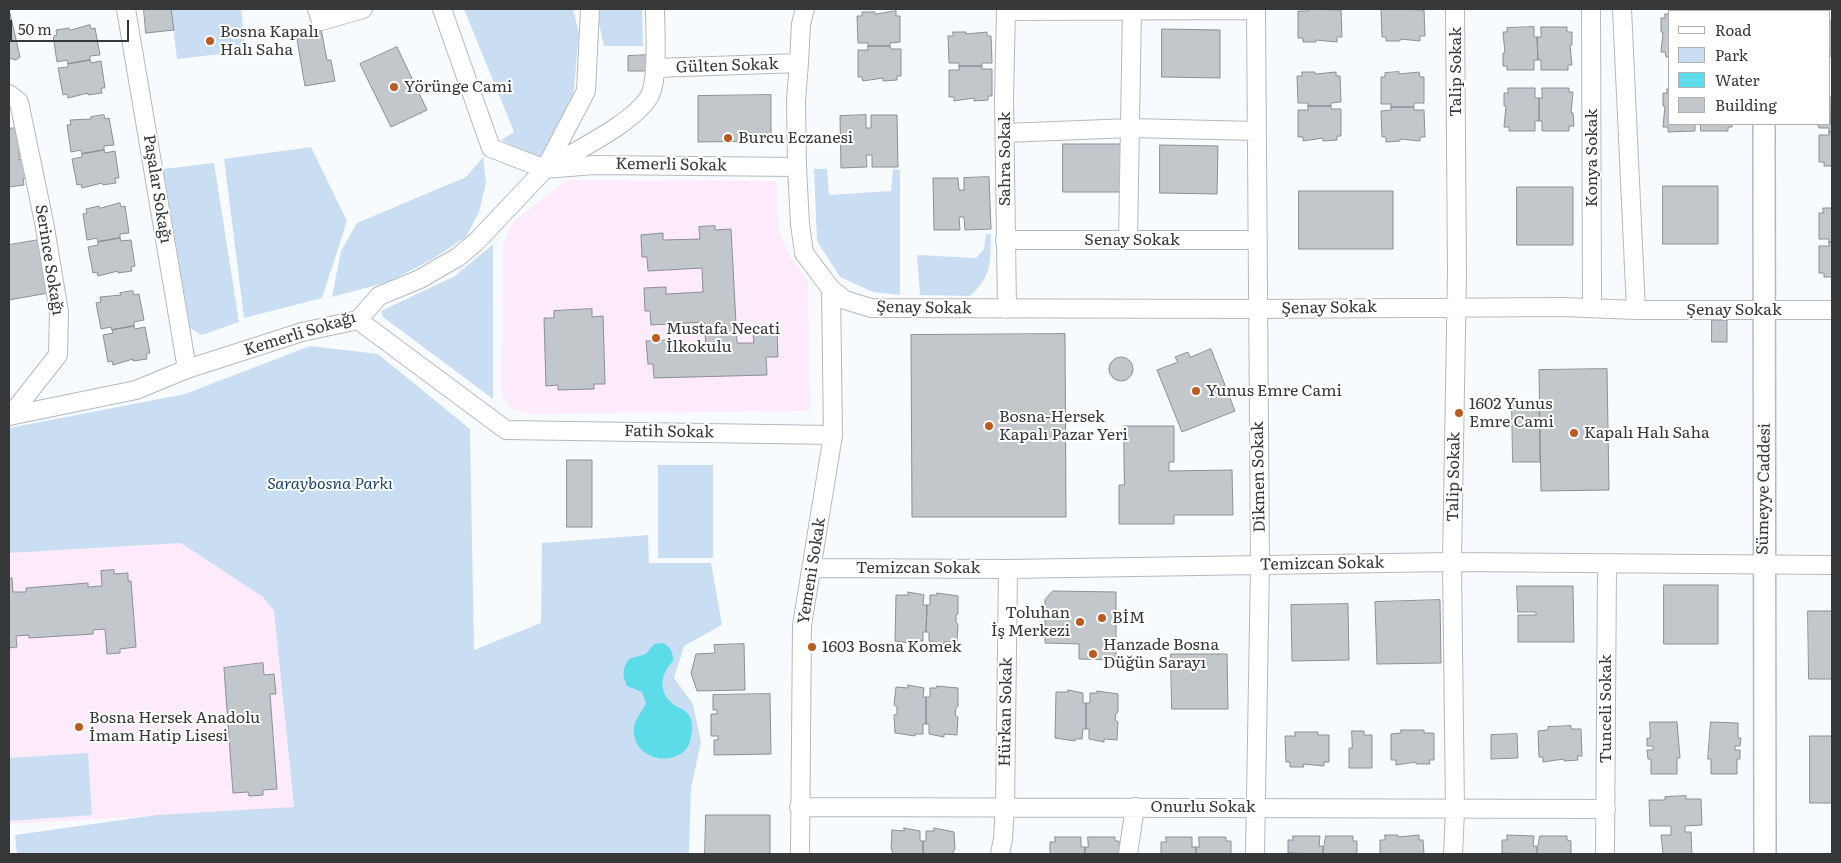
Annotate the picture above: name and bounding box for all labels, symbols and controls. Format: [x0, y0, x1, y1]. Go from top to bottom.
scale bar [12, 10, 131, 42]
legend [1668, 10, 1831, 125]
text: 50 m [18, 17, 52, 40]
text: Road [1715, 18, 1751, 41]
place label: Bosna Kapalı Halı Saha [220, 22, 319, 60]
street label: Talip Sokak [1446, 27, 1466, 117]
marker: Bosna Kapalı Halı Saha [204, 35, 216, 47]
text: Park [1715, 43, 1748, 66]
street label: Gülten Sokak [675, 55, 779, 77]
text: Water [1715, 68, 1760, 91]
place label: Yörünge Cami [404, 77, 512, 97]
marker: Yörünge Cami [388, 81, 400, 93]
text: Building [1715, 93, 1777, 116]
street label: Konya Sokak [1582, 109, 1602, 207]
street label: Sahra Sokak [995, 112, 1015, 206]
place label: Burcu Eczanesi [738, 128, 853, 148]
marker: Burcu Eczanesi [722, 132, 734, 144]
street label: Paşalar Sokağı [139, 133, 175, 245]
street label: Kemerli Sokak [615, 154, 727, 176]
street label: Serince Sokağı [31, 203, 67, 317]
street label: Senay Sokak [1084, 230, 1180, 250]
street label: Şenay Sokak [876, 298, 972, 318]
street label: Şenay Sokak [1281, 298, 1377, 318]
street label: Şenay Sokak [1686, 300, 1782, 320]
street label: Kemerli Sokağı [242, 308, 358, 360]
place label: Mustafa Necati İlkokulu [666, 319, 780, 357]
marker: Mustafa Necati İlkokulu [650, 332, 662, 344]
place label: Yunus Emre Cami [1206, 381, 1342, 401]
marker: Yunus Emre Cami [1190, 385, 1202, 397]
place label: 1602 Yunus Emre Cami [1469, 394, 1554, 432]
place label: Bosna-Hersek Kapalı Pazar Yeri [999, 407, 1128, 445]
marker: 1602 Yunus Emre Cami [1453, 407, 1465, 419]
marker: Bosna-Hersek Kapalı Pazar Yeri [983, 420, 995, 432]
street label: Dikmen Sokak [1248, 421, 1270, 533]
street label: Fatih Sokak [624, 422, 714, 442]
place label: Kapalı Halı Saha [1584, 423, 1710, 443]
street label: Sümeyye Caddesi [1753, 423, 1775, 555]
marker: Kapalı Halı Saha [1568, 427, 1580, 439]
street label: Talip Sokak [1444, 432, 1464, 522]
park label: Saraybosna Parkı [267, 474, 393, 494]
street label: Yemeni Sokak [794, 516, 830, 626]
street label: Temizcan Sokak [1260, 553, 1384, 575]
street label: Temizcan Sokak [856, 558, 980, 578]
place label: Toluhan İş Merkezi [991, 603, 1070, 641]
place label: BİM [1112, 608, 1145, 628]
marker: BİM [1096, 612, 1108, 624]
marker: Toluhan İş Merkezi [1074, 616, 1086, 628]
place label: Hanzade Bosna Düğün Sarayı [1103, 635, 1219, 673]
place label: 1603 Bosna Komek [822, 637, 962, 657]
marker: 1603 Bosna Komek [806, 641, 818, 653]
marker: Hanzade Bosna Düğün Sarayı [1087, 648, 1099, 660]
street label: Tunceli Sokak [1596, 655, 1616, 763]
street label: Hürkan Sokak [995, 657, 1017, 767]
place label: Bosna Hersek Anadolu İmam Hatip Lisesi [89, 708, 260, 746]
marker: Bosna Hersek Anadolu İmam Hatip Lisesi [73, 721, 85, 733]
street label: Onurlu Sokak [1150, 797, 1256, 817]

